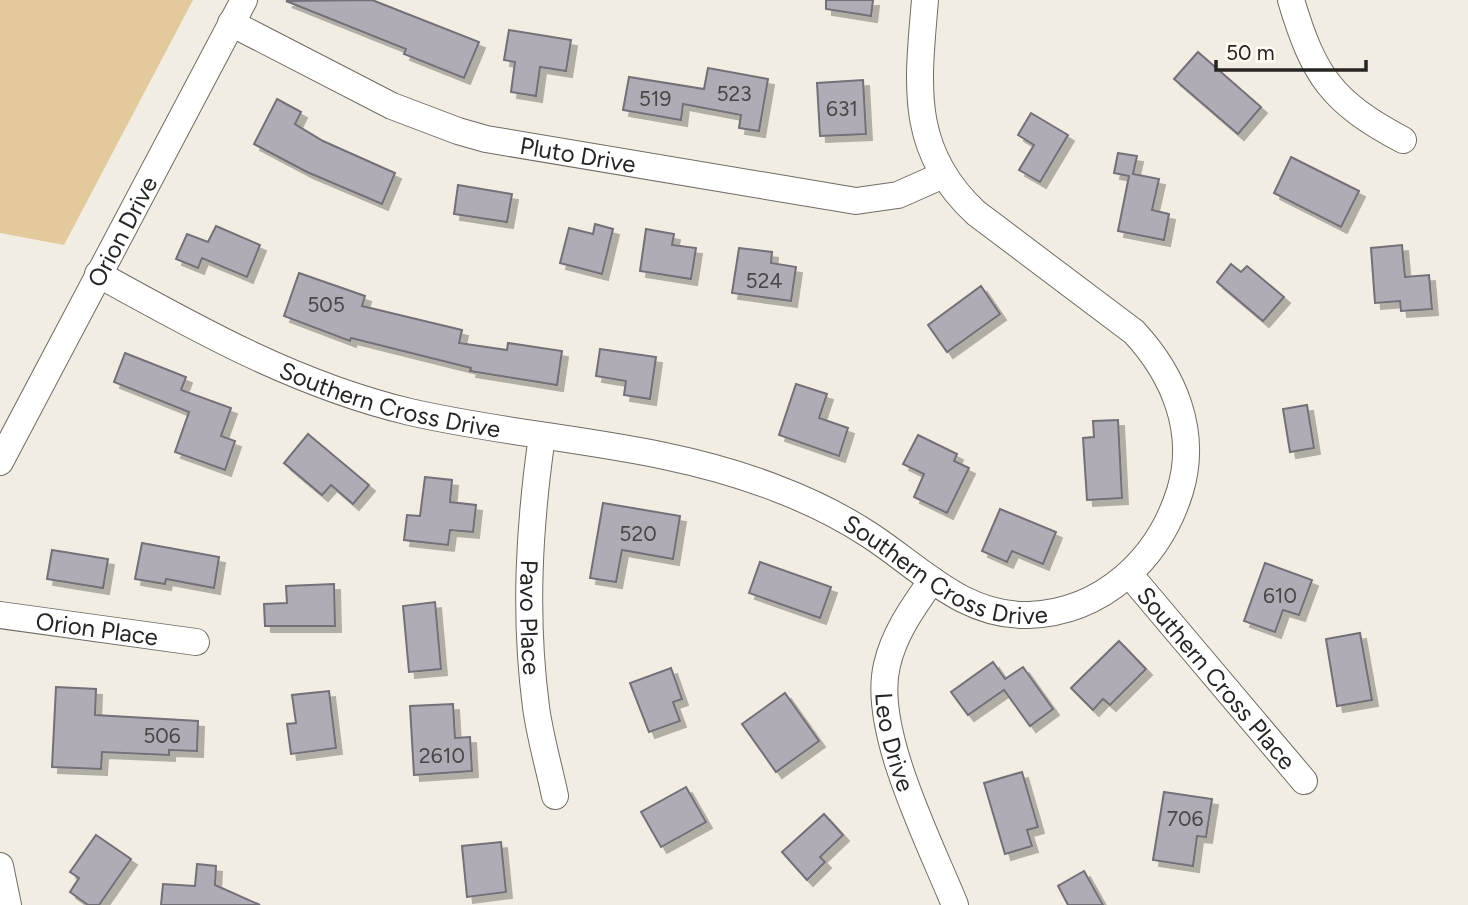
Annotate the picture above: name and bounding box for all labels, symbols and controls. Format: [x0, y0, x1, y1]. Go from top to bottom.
scale bar [1216, 28, 1366, 72]
text: 50 m [1226, 40, 1275, 65]
house number: 523 [716, 81, 752, 106]
house number: 519 [639, 86, 671, 111]
house number: 631 [826, 96, 858, 121]
street label: Pluto Drive [518, 130, 638, 178]
street label: Orion Drive [81, 171, 163, 292]
house number: 524 [746, 268, 782, 293]
house number: 505 [307, 292, 345, 317]
street label: Southern Cross Drive [275, 355, 503, 443]
street label: Southern Cross Drive [838, 508, 1049, 630]
house number: 520 [619, 521, 657, 546]
street label: Pavo Place [515, 559, 547, 676]
street label: Southern Cross Place [1131, 581, 1302, 775]
house number: 610 [1263, 583, 1297, 608]
street label: Orion Place [34, 606, 160, 651]
street label: Leo Drive [870, 691, 921, 795]
house number: 506 [143, 723, 181, 748]
house number: 2610 [419, 743, 465, 768]
house number: 706 [1167, 806, 1203, 831]

